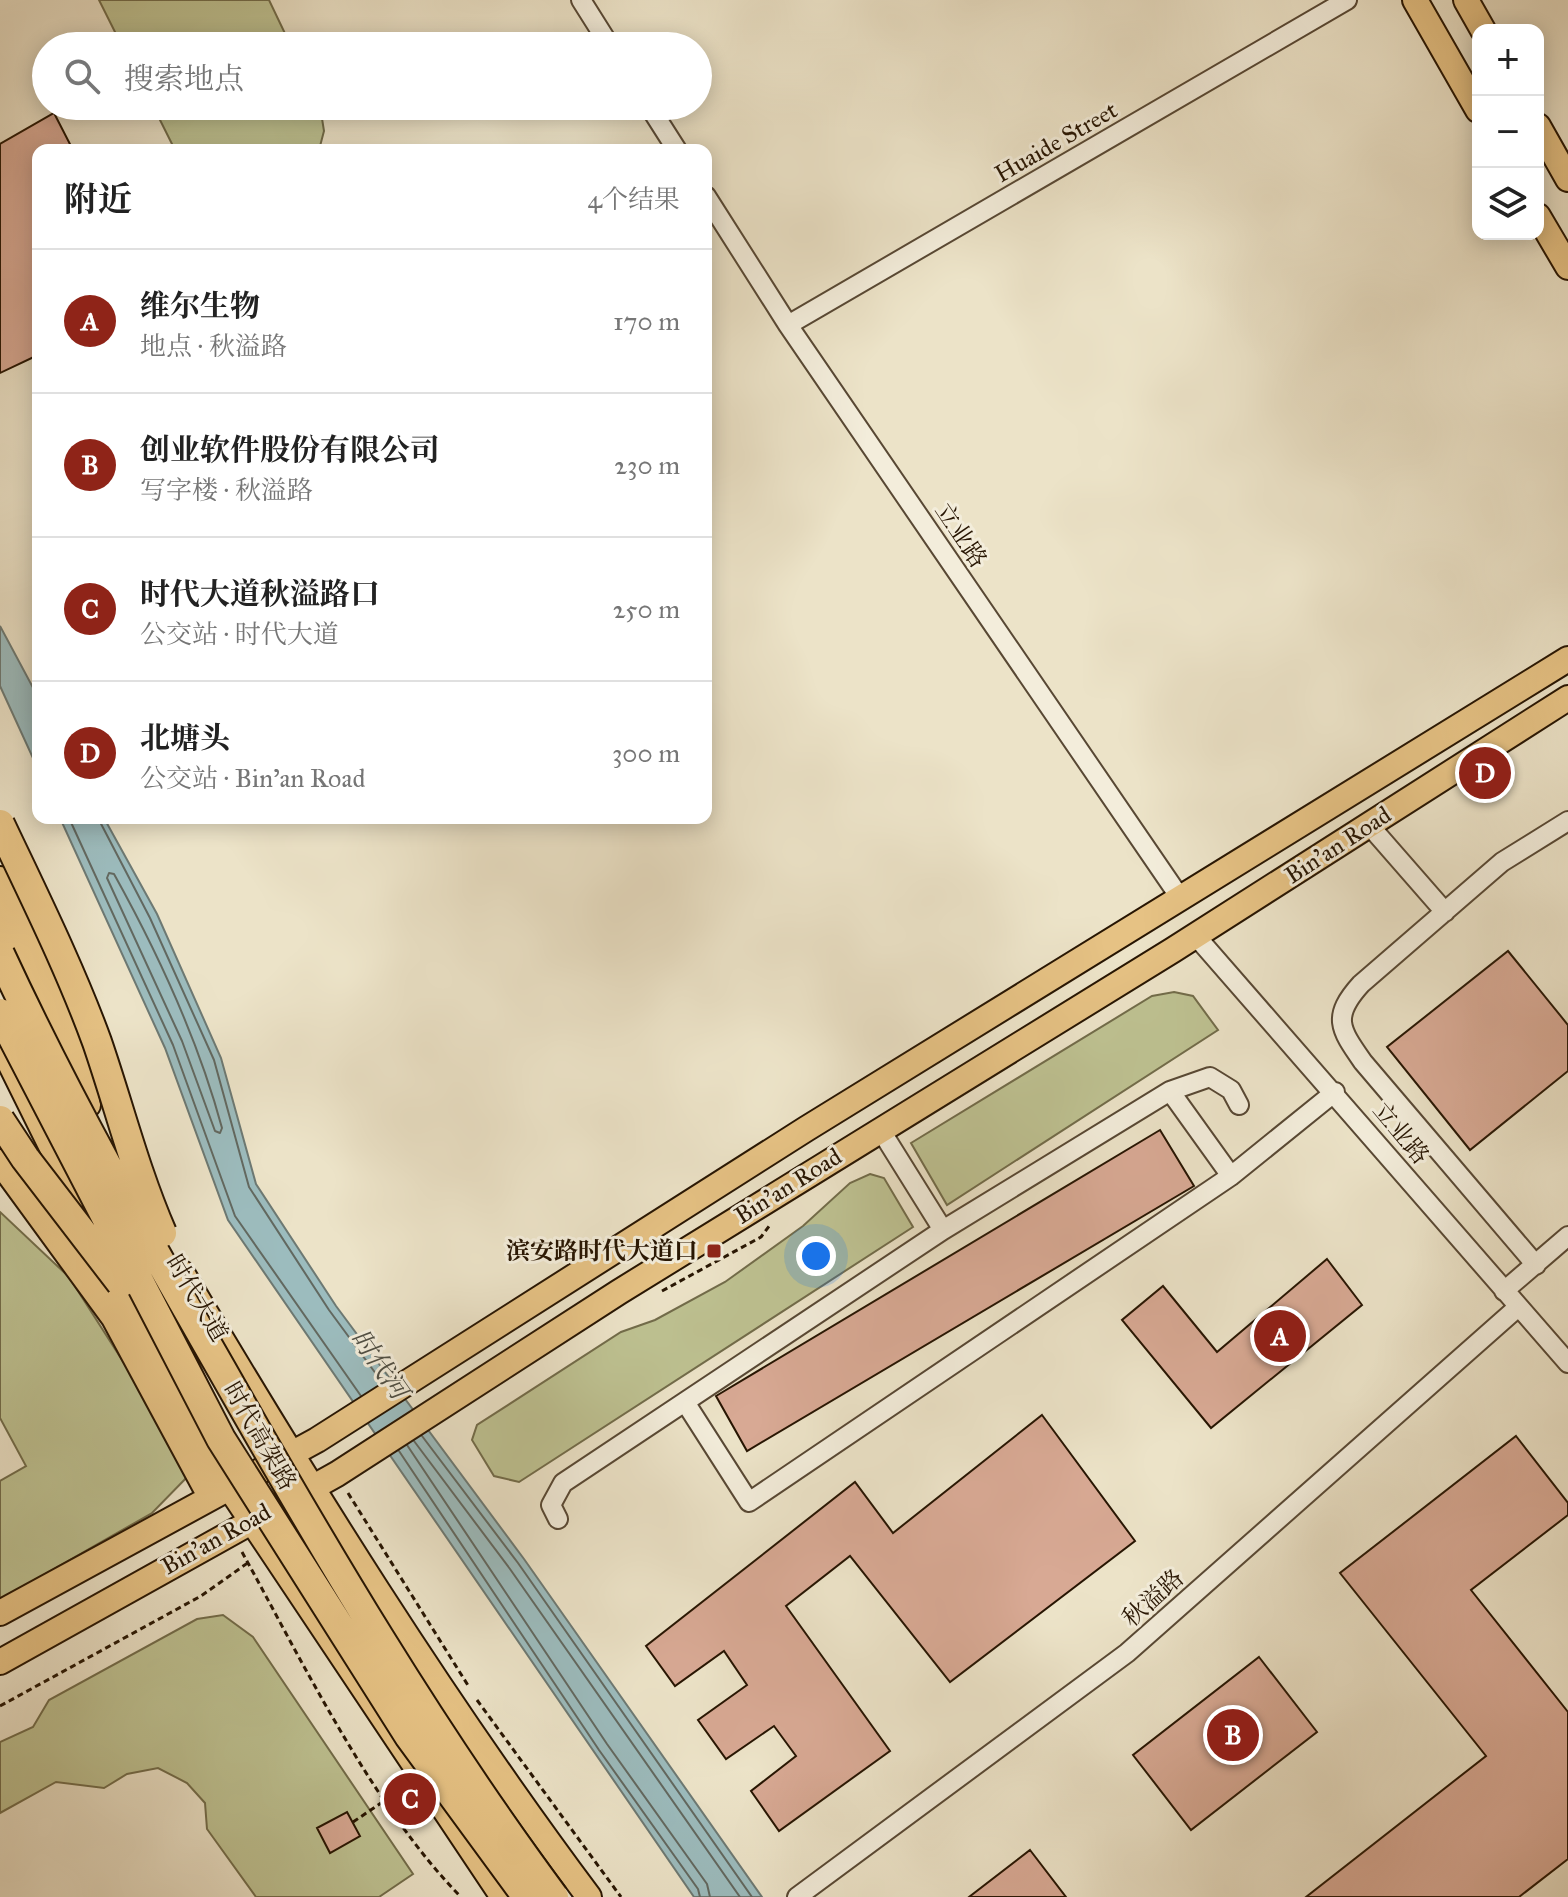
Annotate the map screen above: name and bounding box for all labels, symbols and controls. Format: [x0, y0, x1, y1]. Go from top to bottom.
map controls [1472, 24, 1544, 240]
button: + [1472, 24, 1544, 96]
search box [32, 32, 712, 120]
icon: search [60, 54, 104, 98]
text: 搜索地点 [124, 61, 244, 97]
street label: Huaide Street [989, 95, 1123, 189]
button: − [1472, 96, 1544, 168]
button: layers [1472, 168, 1544, 240]
text: 附近 [64, 179, 132, 220]
text: 4个结果 [588, 183, 680, 215]
text: 维尔生物 [140, 288, 260, 324]
text: A [81, 305, 99, 337]
text: 170 m [613, 305, 680, 337]
text: 地点 · 秋溢路 [140, 330, 287, 362]
text: 创业软件股份有限公司 [140, 432, 440, 468]
text: B [81, 449, 99, 481]
text: 230 m [614, 449, 680, 481]
text: 写字楼 · 秋溢路 [140, 474, 313, 506]
street label: 立业路 [928, 497, 994, 573]
text: 时代大道秋溢路口 [140, 576, 380, 612]
text: C [81, 593, 99, 625]
text: 250 m [613, 593, 680, 625]
text: 公交站 · 时代大道 [140, 618, 339, 650]
text: 北塘头 [140, 720, 230, 756]
text: D [80, 737, 100, 769]
text: 300 m [612, 737, 680, 769]
pin: D [1459, 743, 1511, 803]
text: 公交站 · Bin'an Road [140, 762, 365, 794]
street label: Bin'an Road [1279, 800, 1397, 890]
street label: 立业路 [1366, 1096, 1436, 1170]
street label: Bin'an Road [729, 1141, 847, 1231]
place label: 滨安路时代大道口 [506, 1236, 698, 1266]
your location [796, 1236, 836, 1276]
marker: 滨安路时代大道口 [705, 1242, 723, 1260]
street label: 时代大道 [159, 1249, 235, 1347]
pin: A [1254, 1306, 1306, 1366]
water label: 时代河 [345, 1323, 418, 1408]
street label: 时代高架路 [217, 1377, 303, 1495]
street label: Bin'an Road [156, 1497, 276, 1581]
street label: 秋溢路 [1116, 1563, 1190, 1633]
pin: B [1207, 1705, 1259, 1765]
pin: C [384, 1769, 436, 1829]

